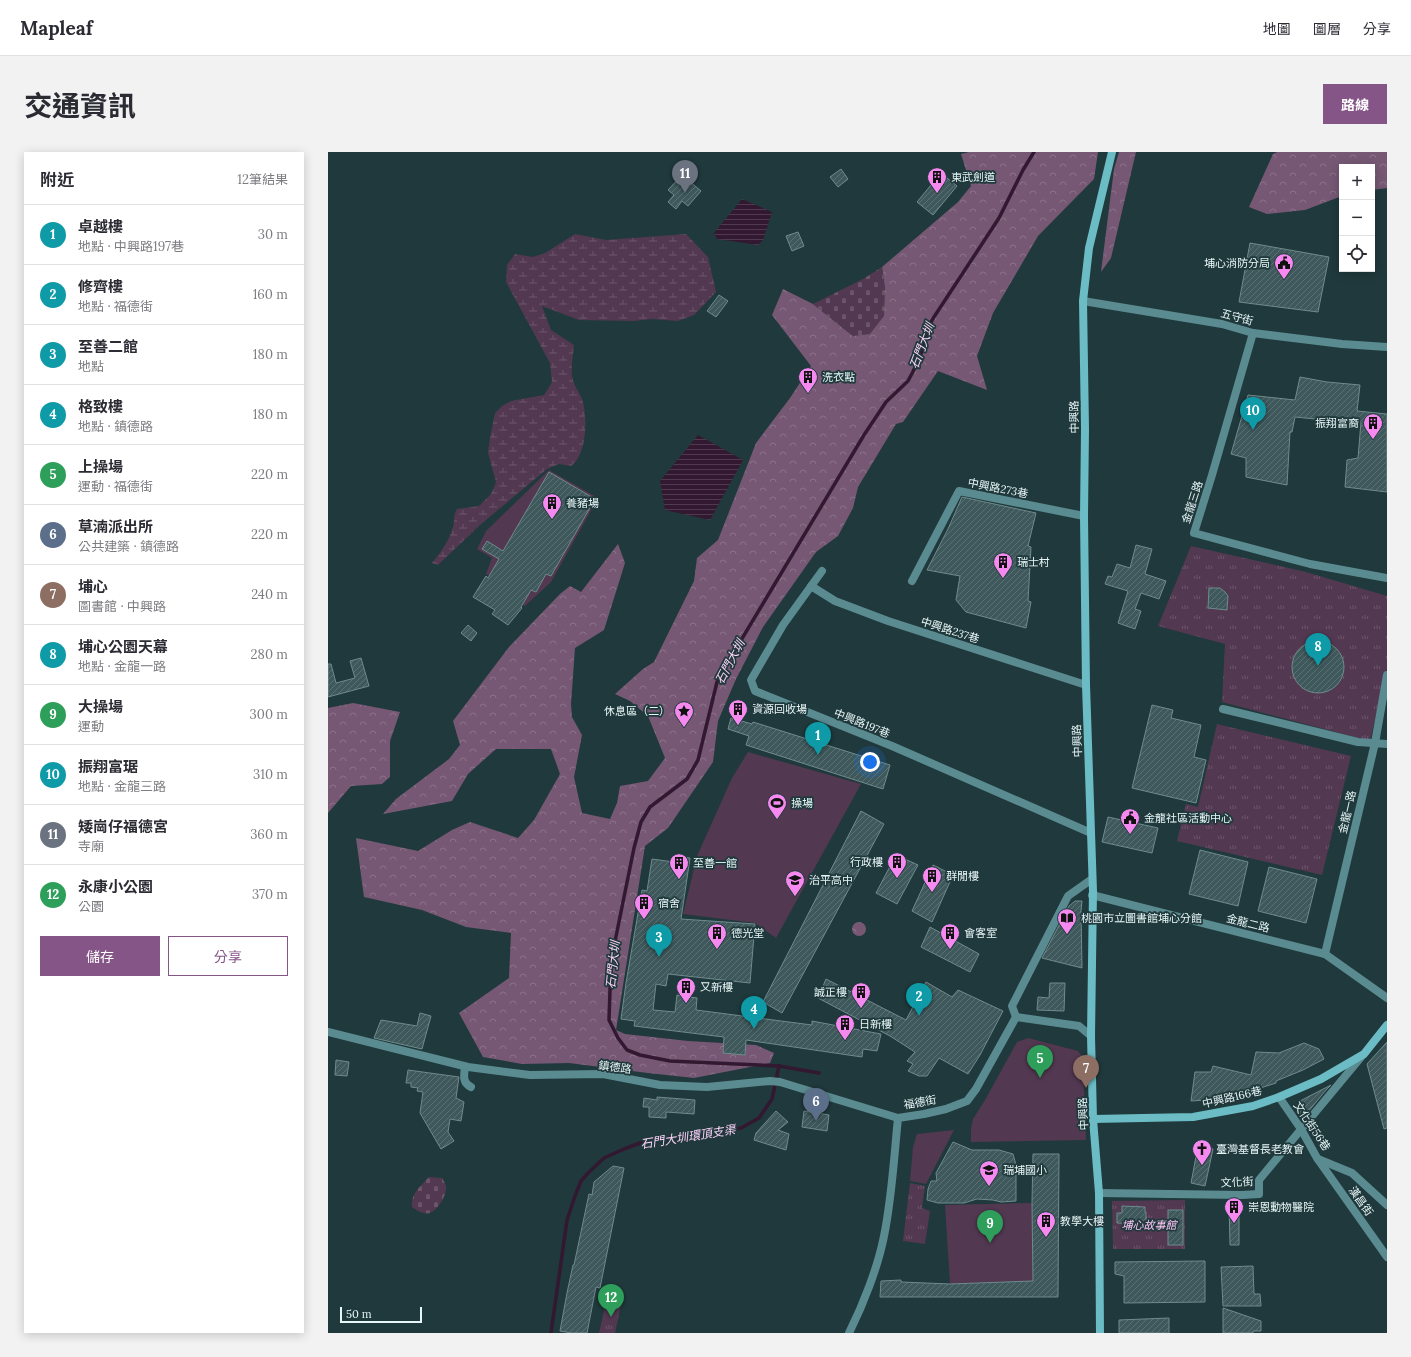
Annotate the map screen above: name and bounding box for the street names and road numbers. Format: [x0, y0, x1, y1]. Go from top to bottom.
street label: 五守街 [1219, 306, 1255, 328]
street label: 中興路 [1067, 400, 1081, 434]
street label: 中興路273巷 [967, 475, 1029, 501]
street label: 金龍三路 [1179, 479, 1205, 525]
street label: 中興路237巷 [919, 614, 981, 646]
street label: 中興路197巷 [832, 705, 892, 741]
street label: 中興路 [1069, 724, 1085, 758]
street label: 金龍一路 [1335, 789, 1359, 835]
street label: 金龍二路 [1225, 911, 1271, 935]
street label: 鎮德路 [598, 1058, 632, 1076]
street label: 中興路166巷 [1201, 1083, 1263, 1111]
street label: 福德街 [903, 1092, 937, 1112]
street label: 中興路 [1075, 1097, 1091, 1131]
street label: 文化街56巷 [1290, 1099, 1334, 1153]
street label: 文化街 [1220, 1174, 1254, 1190]
street label: 漢昌街 [1346, 1183, 1376, 1219]

